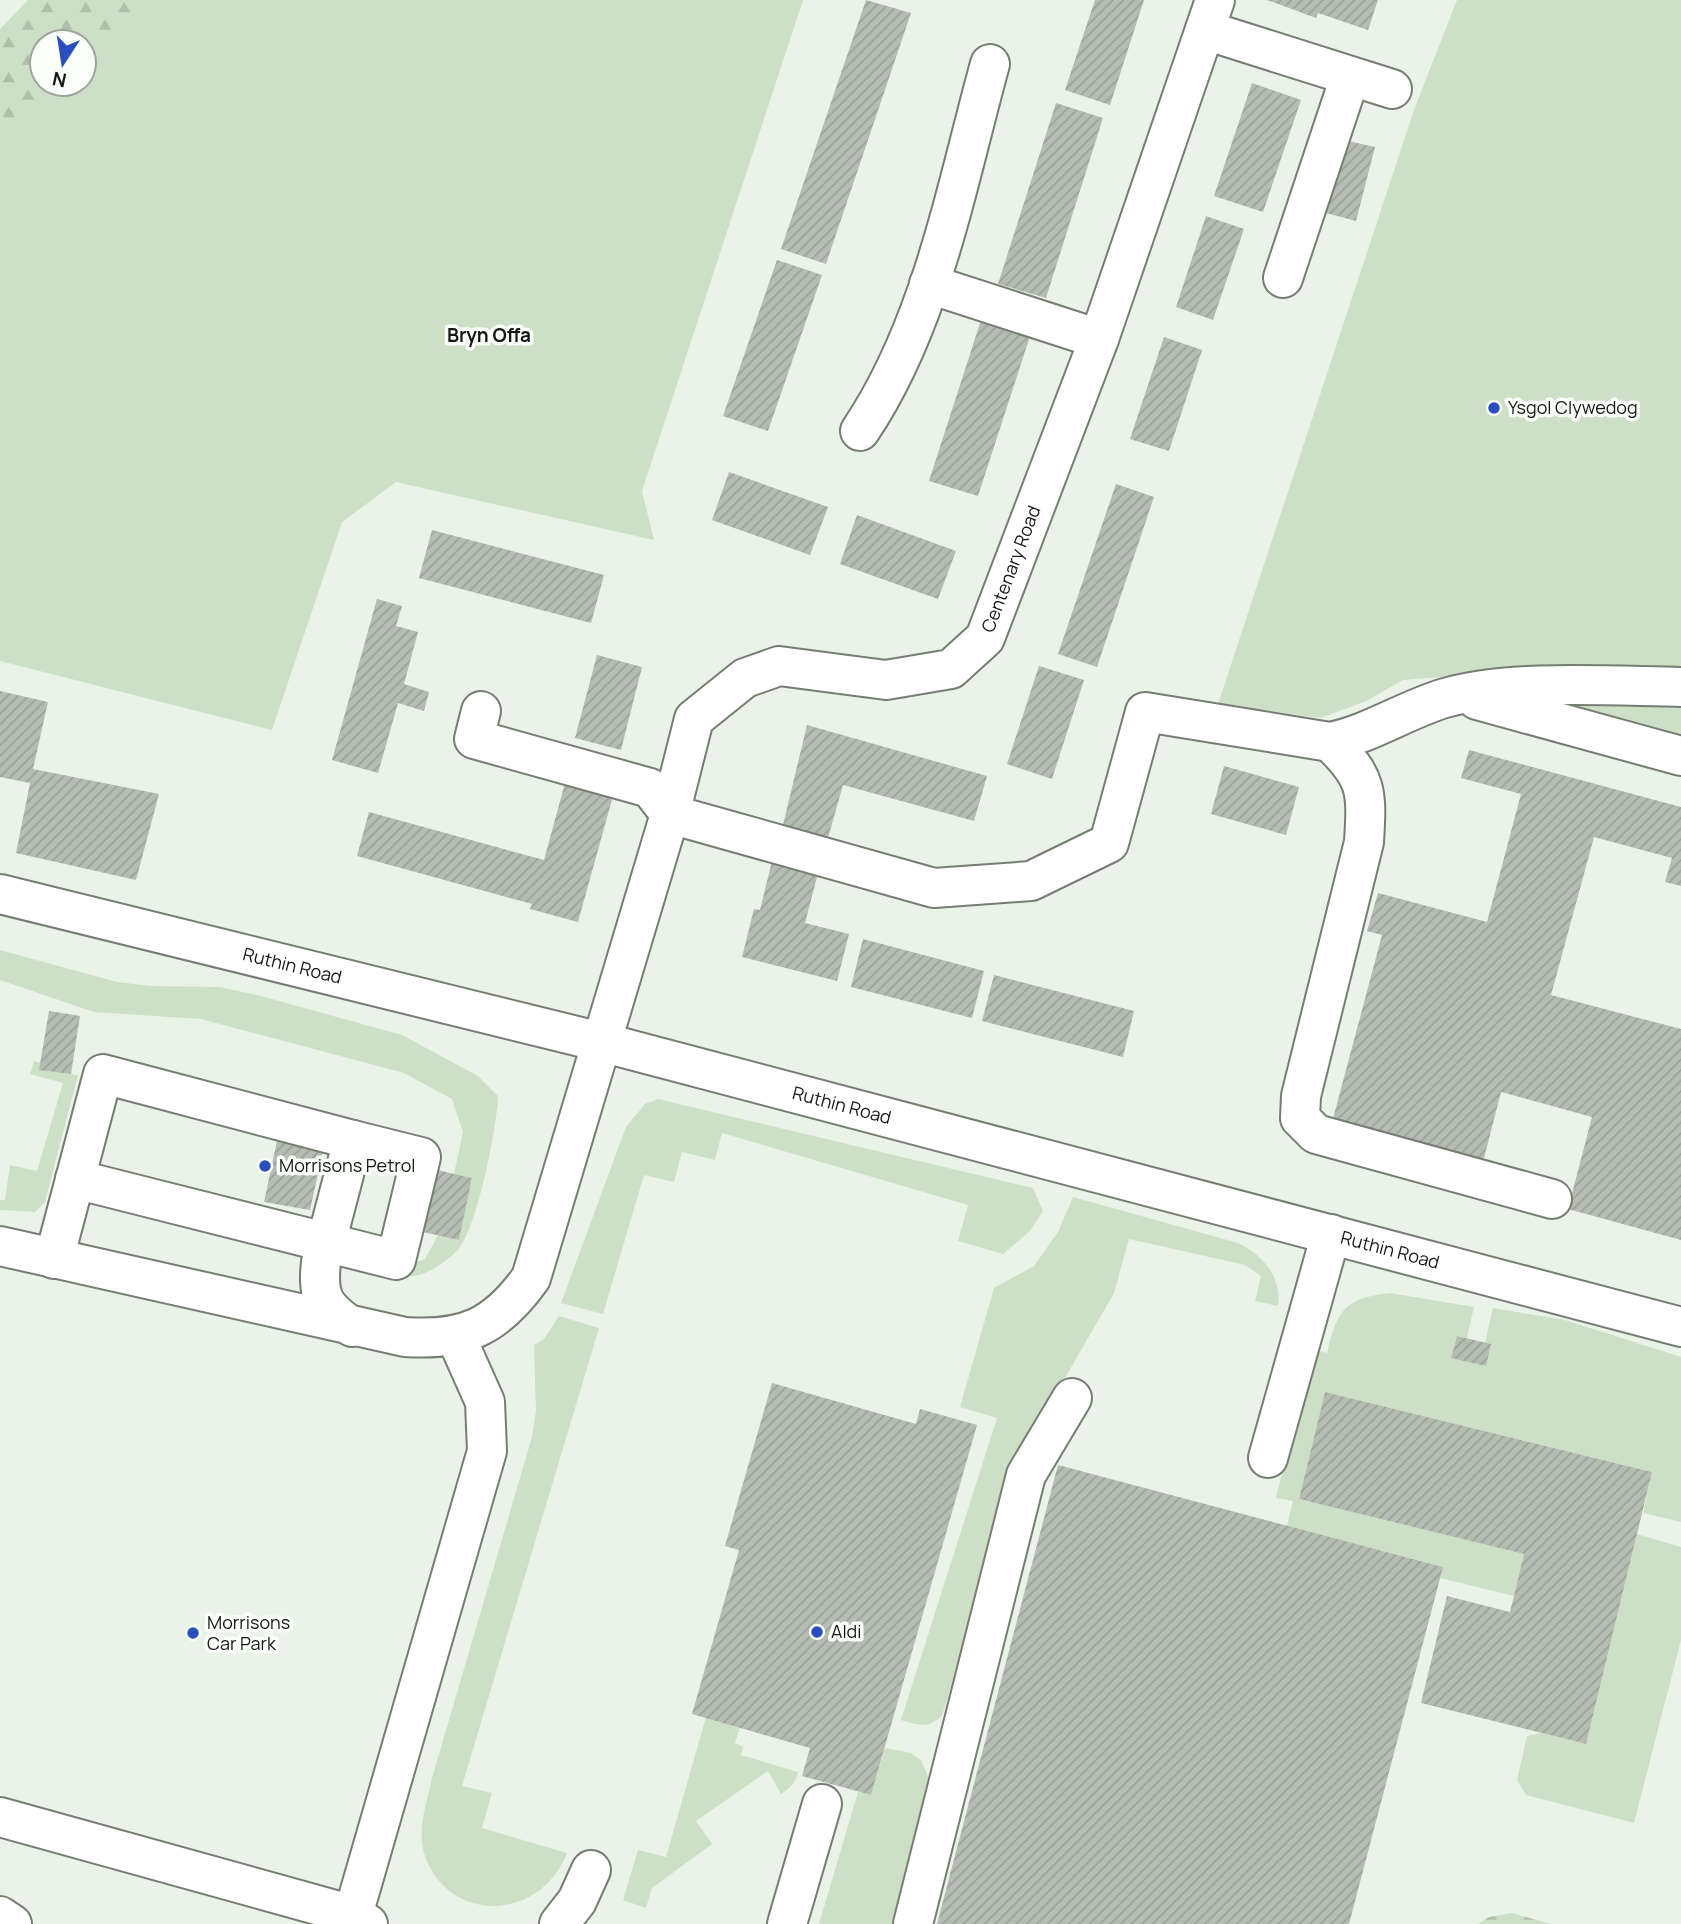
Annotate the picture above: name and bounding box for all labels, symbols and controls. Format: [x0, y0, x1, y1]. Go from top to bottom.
north arrow [28, 28, 98, 98]
text: N [50, 65, 69, 94]
district label: Bryn Offa [447, 322, 531, 348]
place label: Ysgol Clywedog [1508, 395, 1638, 419]
marker: Ysgol Clywedog [1486, 400, 1502, 416]
street label: Centenary Road [975, 502, 1045, 636]
street label: Ruthin Road [241, 941, 345, 989]
street label: Ruthin Road [790, 1080, 894, 1129]
place label: Morrisons Petrol [279, 1153, 416, 1177]
marker: Morrisons Petrol [257, 1158, 273, 1174]
street label: Ruthin Road [1338, 1225, 1442, 1274]
place label: Morrisons Car Park [207, 1610, 290, 1655]
place label: Aldi [831, 1619, 861, 1643]
marker: Aldi [809, 1624, 825, 1640]
marker: Morrisons Car Park [185, 1625, 201, 1641]

